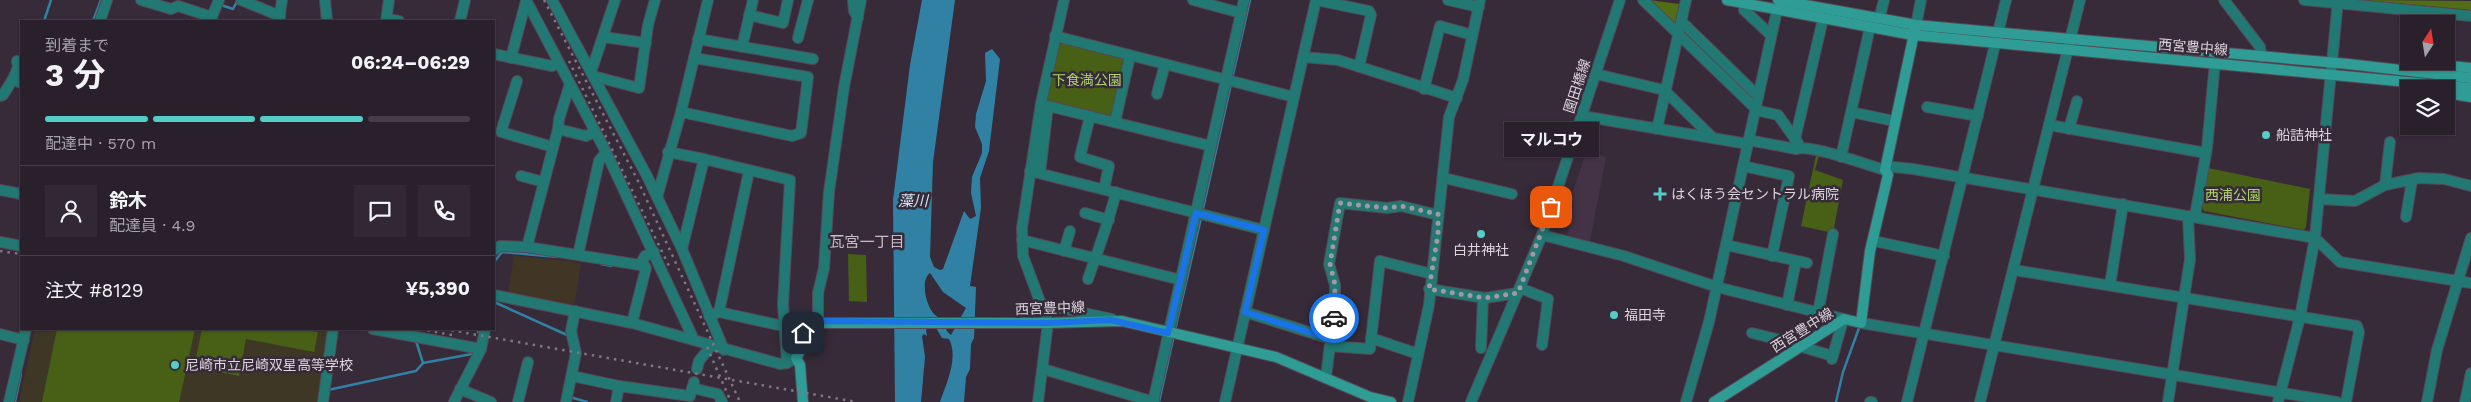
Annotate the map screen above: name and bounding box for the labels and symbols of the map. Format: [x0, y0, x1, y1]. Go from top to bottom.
north arrow [2400, 15, 2455, 70]
street label: 西宮豊中線 [2157, 36, 2229, 58]
street label: 園田橋線 [1561, 57, 1593, 115]
park label: 下食満公園 [1052, 72, 1122, 88]
callout: マルコウ [1504, 122, 1598, 157]
place label: 船詰神社 [2276, 127, 2332, 143]
marker: 船詰神社 [2260, 129, 2272, 141]
pin [1530, 186, 1572, 228]
place label: はくほう会セントラル病院 [1671, 186, 1839, 202]
marker: はくほう会セントラル病院 [1653, 187, 1667, 201]
park label: 西浦公園 [2205, 187, 2261, 203]
water label: 藻川 [898, 192, 930, 210]
marker: 白井神社 [1475, 228, 1487, 240]
district label: 瓦宮一丁目 [829, 233, 905, 251]
place label: 白井神社 [1453, 242, 1509, 258]
courier [1309, 293, 1359, 343]
street label: 西宮豊中線 [1015, 299, 1085, 317]
street label: 西宮豊中線 [1768, 305, 1836, 355]
place label: 福田寺 [1624, 307, 1666, 323]
marker: 福田寺 [1608, 309, 1620, 321]
pin [782, 312, 824, 354]
place label: 尼崎市立尼崎双星高等学校 [185, 357, 353, 373]
marker: 尼崎市立尼崎双星高等学校 [169, 359, 181, 371]

